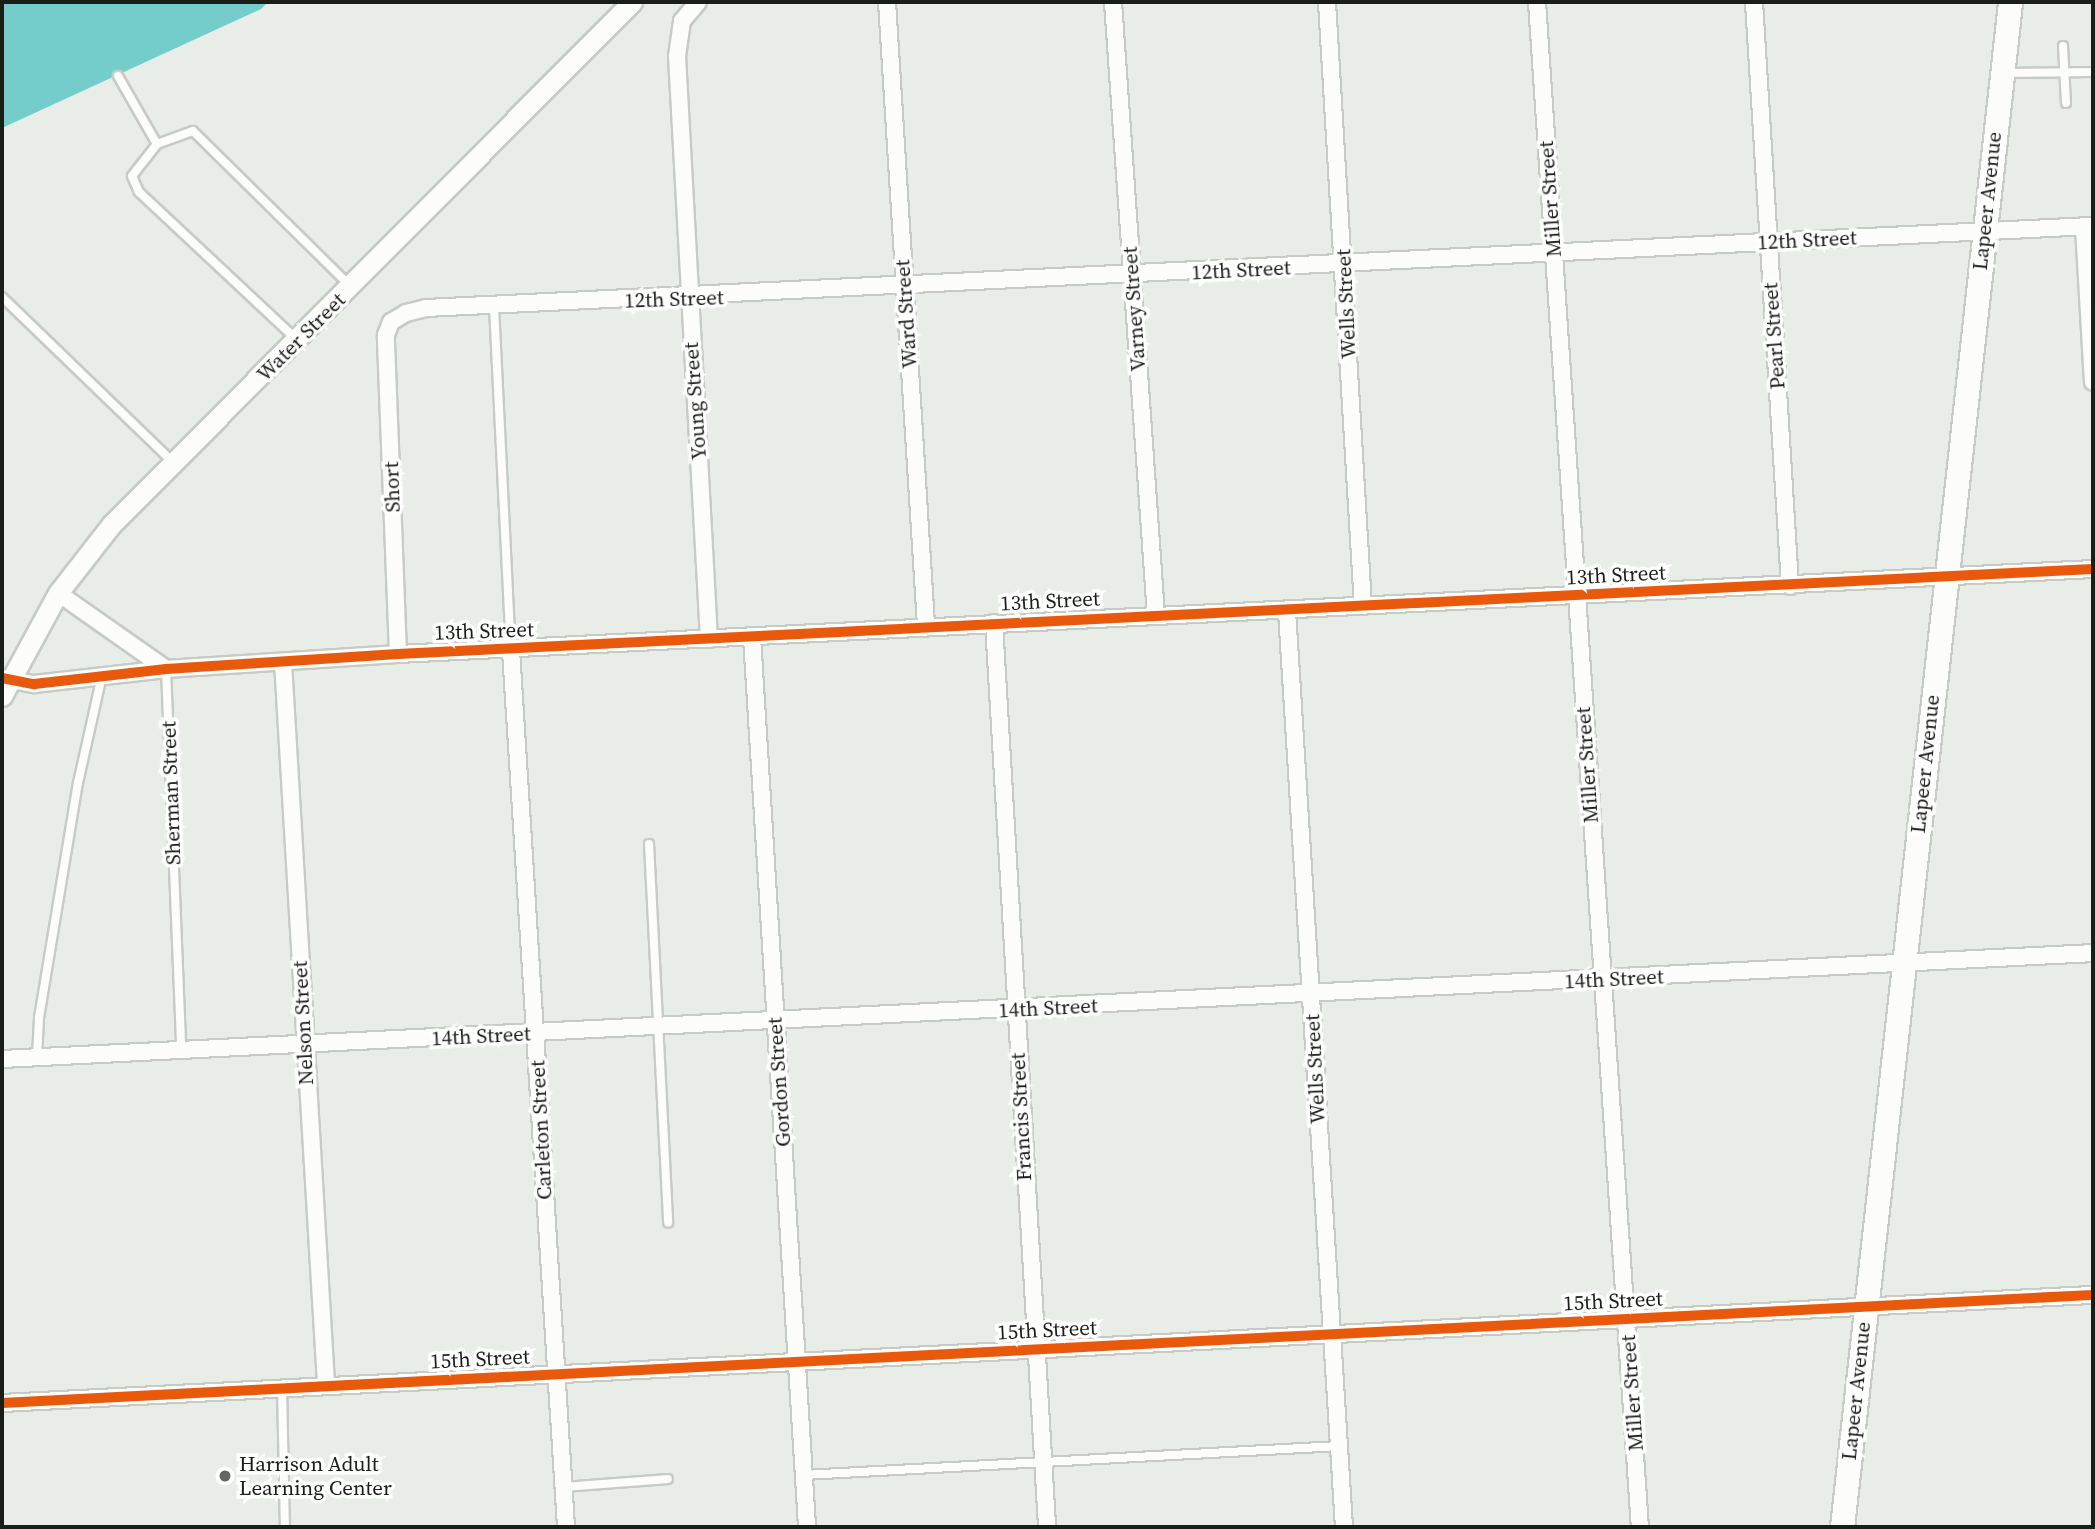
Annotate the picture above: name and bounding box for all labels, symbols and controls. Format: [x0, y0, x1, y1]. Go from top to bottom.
street label: Lapeer Avenue [1967, 130, 2007, 272]
street label: Miller Street [1533, 140, 1567, 258]
street label: 12th Street [1757, 225, 1857, 255]
street label: Varney Street [1117, 246, 1151, 372]
street label: Wells Street [1331, 248, 1361, 360]
street label: 12th Street [1191, 255, 1291, 285]
street label: Ward Street [890, 259, 922, 369]
street label: Pearl Street [1758, 282, 1790, 390]
street label: 12th Street [624, 285, 724, 313]
street label: Water Street [251, 287, 351, 387]
street label: Young Street [678, 341, 712, 461]
street label: Short [379, 461, 405, 513]
street label: 13th Street [1566, 560, 1666, 590]
street label: 13th Street [1000, 586, 1100, 616]
street label: 13th Street [434, 617, 534, 645]
street label: Lapeer Avenue [1905, 693, 1945, 835]
street label: Miller Street [1570, 706, 1604, 824]
street label: Sherman Street [156, 721, 186, 865]
street label: Nelson Street [287, 960, 319, 1086]
street label: 14th Street [1564, 964, 1664, 994]
street label: 14th Street [998, 993, 1098, 1023]
street label: Wells Street [1300, 1013, 1330, 1125]
street label: Gordon Street [762, 1016, 796, 1148]
street label: 14th Street [431, 1021, 531, 1051]
street label: Francis Street [1005, 1052, 1037, 1182]
street label: Carleton Street [525, 1060, 557, 1200]
street label: 15th Street [1563, 1286, 1663, 1316]
street label: 15th Street [997, 1315, 1097, 1345]
street label: Lapeer Avenue [1836, 1320, 1876, 1462]
street label: Miller Street [1615, 1334, 1649, 1452]
street label: 15th Street [430, 1344, 530, 1374]
place label: Harrison Adult Learning Center [239, 1451, 392, 1501]
marker: Harrison Adult Learning Center [217, 1468, 233, 1484]

